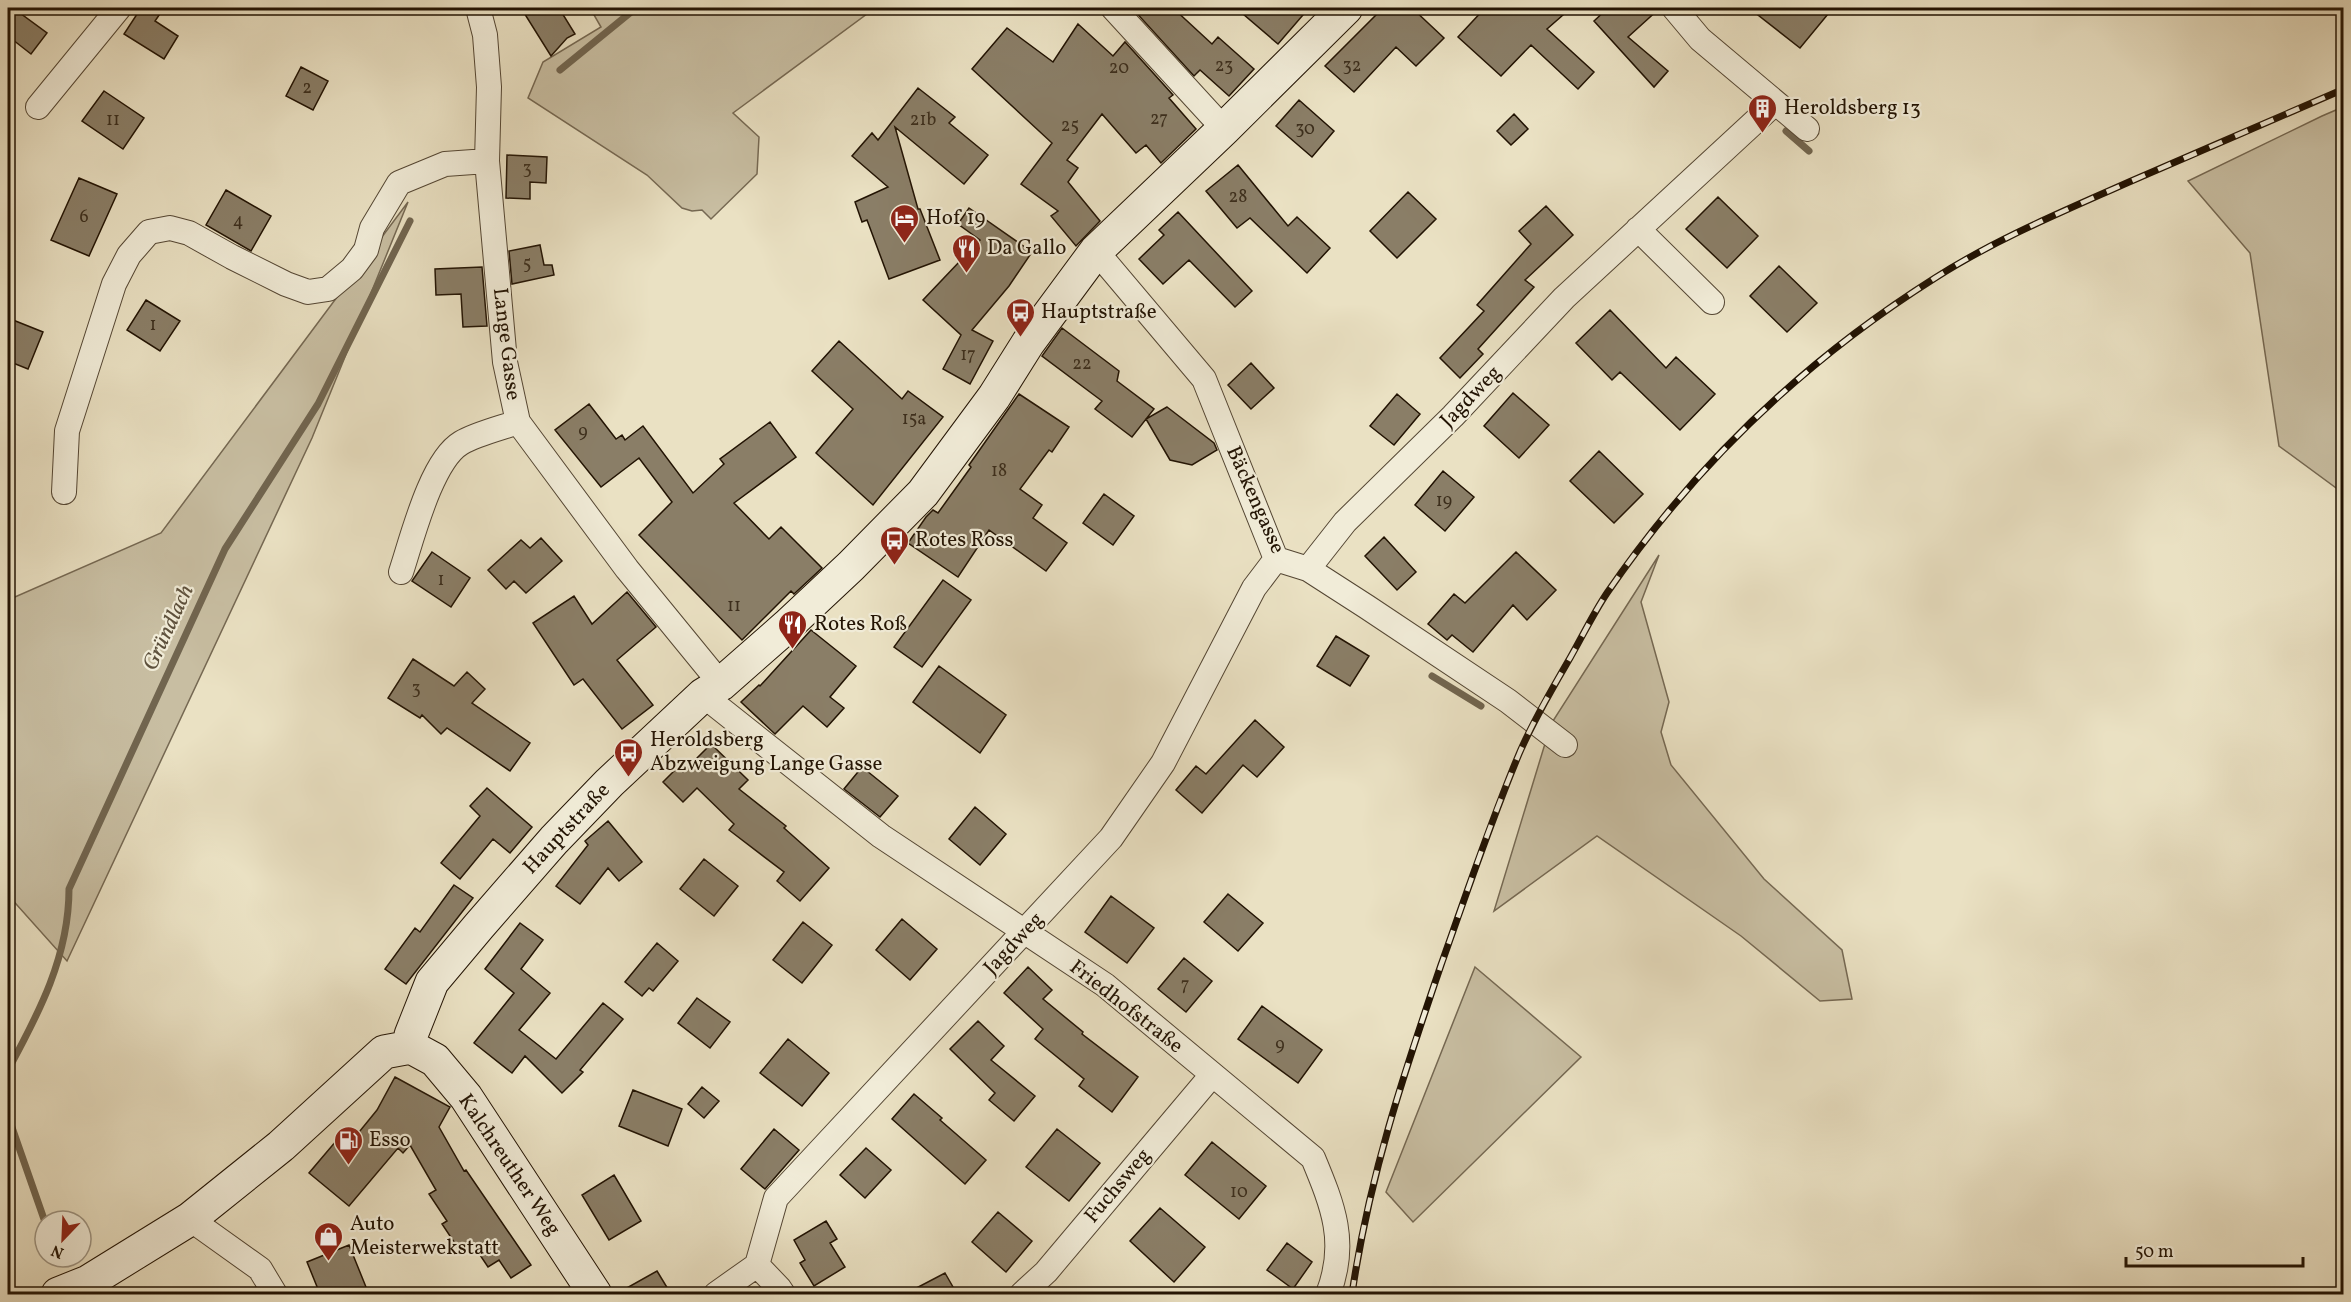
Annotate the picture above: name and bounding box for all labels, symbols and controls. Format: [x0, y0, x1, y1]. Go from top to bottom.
house number: 23 [1215, 54, 1233, 79]
house number: 32 [1343, 54, 1361, 79]
house number: 20 [1109, 56, 1129, 81]
house number: 2 [302, 76, 312, 101]
building icon: Heroldsberg 13 [1747, 92, 1779, 134]
place label: Heroldsberg 13 [1784, 94, 1921, 123]
house number: 27 [1150, 107, 1168, 132]
house number: 11 [106, 108, 120, 133]
house number: 21b [910, 108, 936, 133]
house number: 25 [1061, 114, 1079, 139]
house number: 30 [1295, 117, 1315, 142]
house number: 3 [522, 157, 532, 182]
house number: 28 [1229, 185, 1247, 210]
hotel icon: Hof 19 [889, 202, 921, 244]
place label: Hof 19 [926, 204, 986, 233]
house number: 6 [79, 205, 89, 230]
house number: 4 [233, 209, 243, 234]
restaurant icon: Da Gallo [950, 232, 982, 274]
place label: Da Gallo [987, 234, 1067, 263]
house number: 5 [523, 252, 531, 277]
street label: Lange Gasse [485, 286, 527, 402]
bus stop icon: Hauptstraße [1004, 296, 1036, 338]
place label: Hauptstraße [1041, 298, 1157, 327]
house number: 1 [150, 313, 156, 338]
house number: 17 [960, 343, 976, 368]
house number: 22 [1072, 352, 1092, 377]
street label: Jagdweg [1434, 359, 1508, 435]
house number: 15a [902, 407, 926, 432]
house number: 9 [578, 420, 588, 445]
street label: Bäckengasse [1218, 442, 1292, 559]
house number: 18 [991, 459, 1007, 484]
house number: 19 [1436, 489, 1452, 514]
bus stop icon: Rotes Ross [878, 524, 910, 566]
place label: Rotes Ross [915, 526, 1014, 555]
house number: 1 [438, 568, 444, 593]
water label: Gründlach [136, 580, 202, 676]
house number: 11 [727, 594, 741, 619]
restaurant icon: Rotes Roß [777, 608, 809, 650]
place label: Rotes Roß [814, 610, 907, 639]
house number: 3 [411, 677, 421, 702]
place label: Heroldsberg Abzweigung Lange Gasse [650, 726, 883, 779]
bus stop icon: Heroldsberg Abzweigung Lange Gasse [613, 736, 645, 778]
street label: Hauptstraße [517, 777, 617, 881]
street label: Jagdweg [977, 906, 1051, 982]
street label: Friedhofstraße [1063, 953, 1189, 1061]
house number: 7 [1181, 973, 1189, 998]
house number: 9 [1275, 1033, 1285, 1058]
street label: Kalchreuther Weg [451, 1088, 567, 1242]
fuel station icon: Esso [332, 1124, 364, 1166]
place label: Esso [369, 1126, 411, 1155]
street label: Fuchsweg [1078, 1142, 1158, 1230]
house number: 10 [1230, 1180, 1248, 1205]
north arrow [33, 1209, 93, 1269]
place label: Auto Meisterwekstatt [350, 1210, 499, 1263]
shop icon: Auto Meisterwekstatt [313, 1220, 345, 1262]
scale bar [2126, 1230, 2303, 1268]
text: N [48, 1238, 68, 1263]
text: 50 m [2135, 1240, 2174, 1265]

